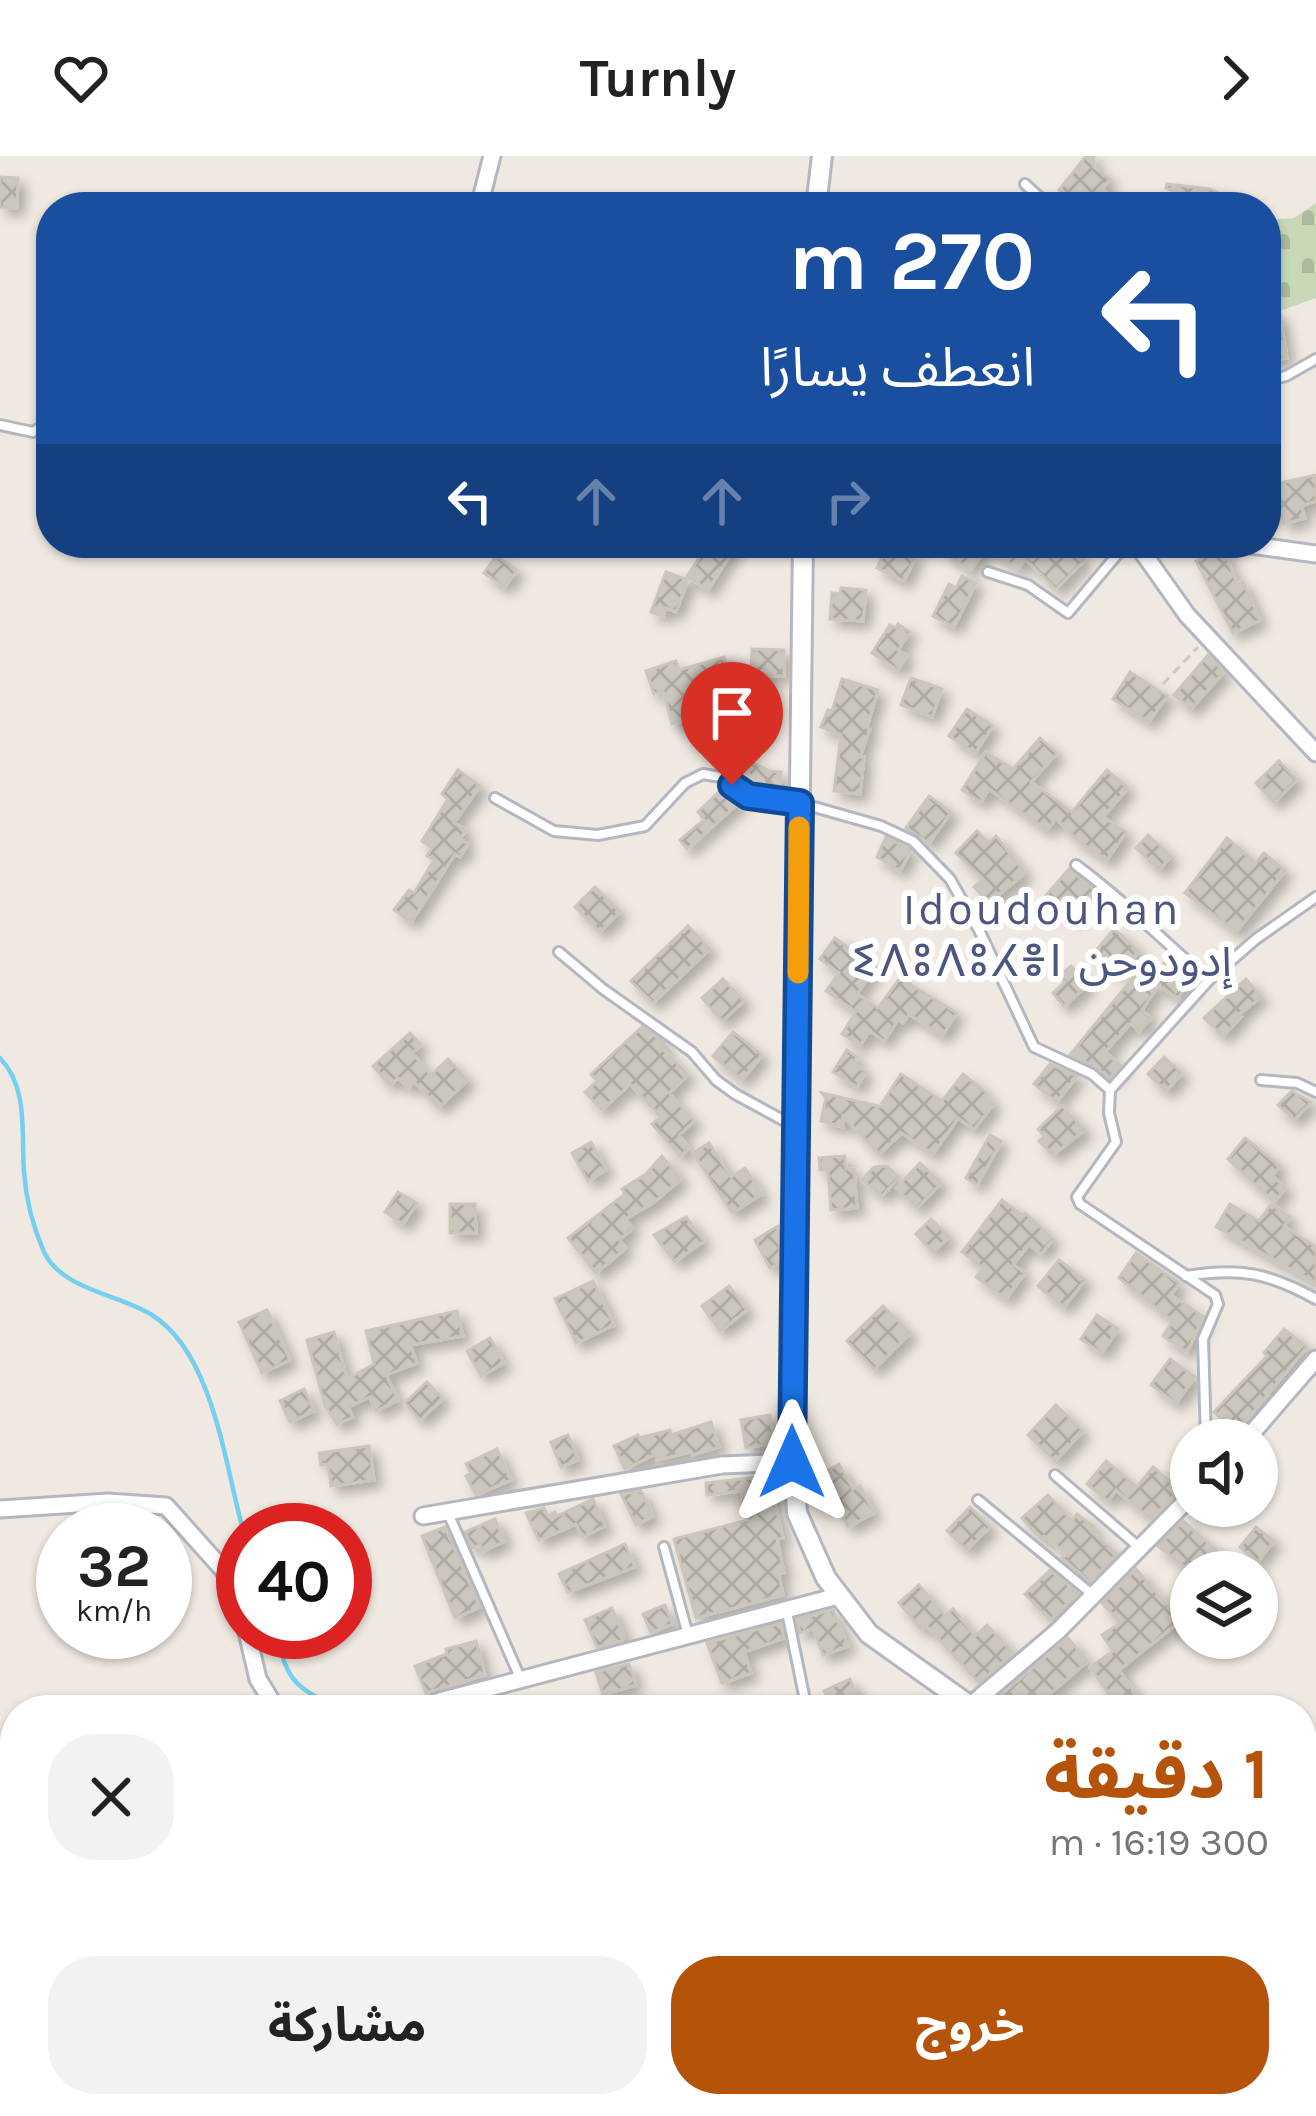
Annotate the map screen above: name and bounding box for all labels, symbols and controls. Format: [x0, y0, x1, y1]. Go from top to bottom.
icon: heart [48, 45, 114, 111]
icon: forward [1202, 45, 1268, 111]
text: Turnly [580, 46, 736, 110]
text: 270 m [788, 212, 1035, 310]
icon: left [1077, 240, 1233, 396]
text: انعطف يسارًا [760, 336, 1035, 400]
icon: left [437, 468, 503, 534]
icon: ahead [563, 468, 629, 534]
icon: ahead [689, 468, 755, 534]
icon: right [815, 468, 881, 534]
pin [681, 662, 783, 785]
icon: arrive [699, 680, 765, 746]
district label: Idoudouhan ⵉⴷⵓⴷⵓⵃⴻⵏ إدودوحن [852, 883, 1232, 990]
position arrow [729, 1399, 855, 1525]
map controls [1170, 1419, 1278, 1659]
button: sound [1170, 1419, 1278, 1527]
speed limit sign: 40 [216, 1503, 372, 1659]
text: 32 [77, 1531, 151, 1601]
button: layers [1170, 1551, 1278, 1659]
text: km/h [76, 1593, 152, 1629]
text: 1 دقيقة [1044, 1732, 1269, 1816]
button: close [48, 1734, 174, 1860]
text: 300 m · 16:19 [1049, 1819, 1269, 1865]
button: مشاركة [48, 1956, 647, 2094]
button: خروج [671, 1956, 1269, 2094]

